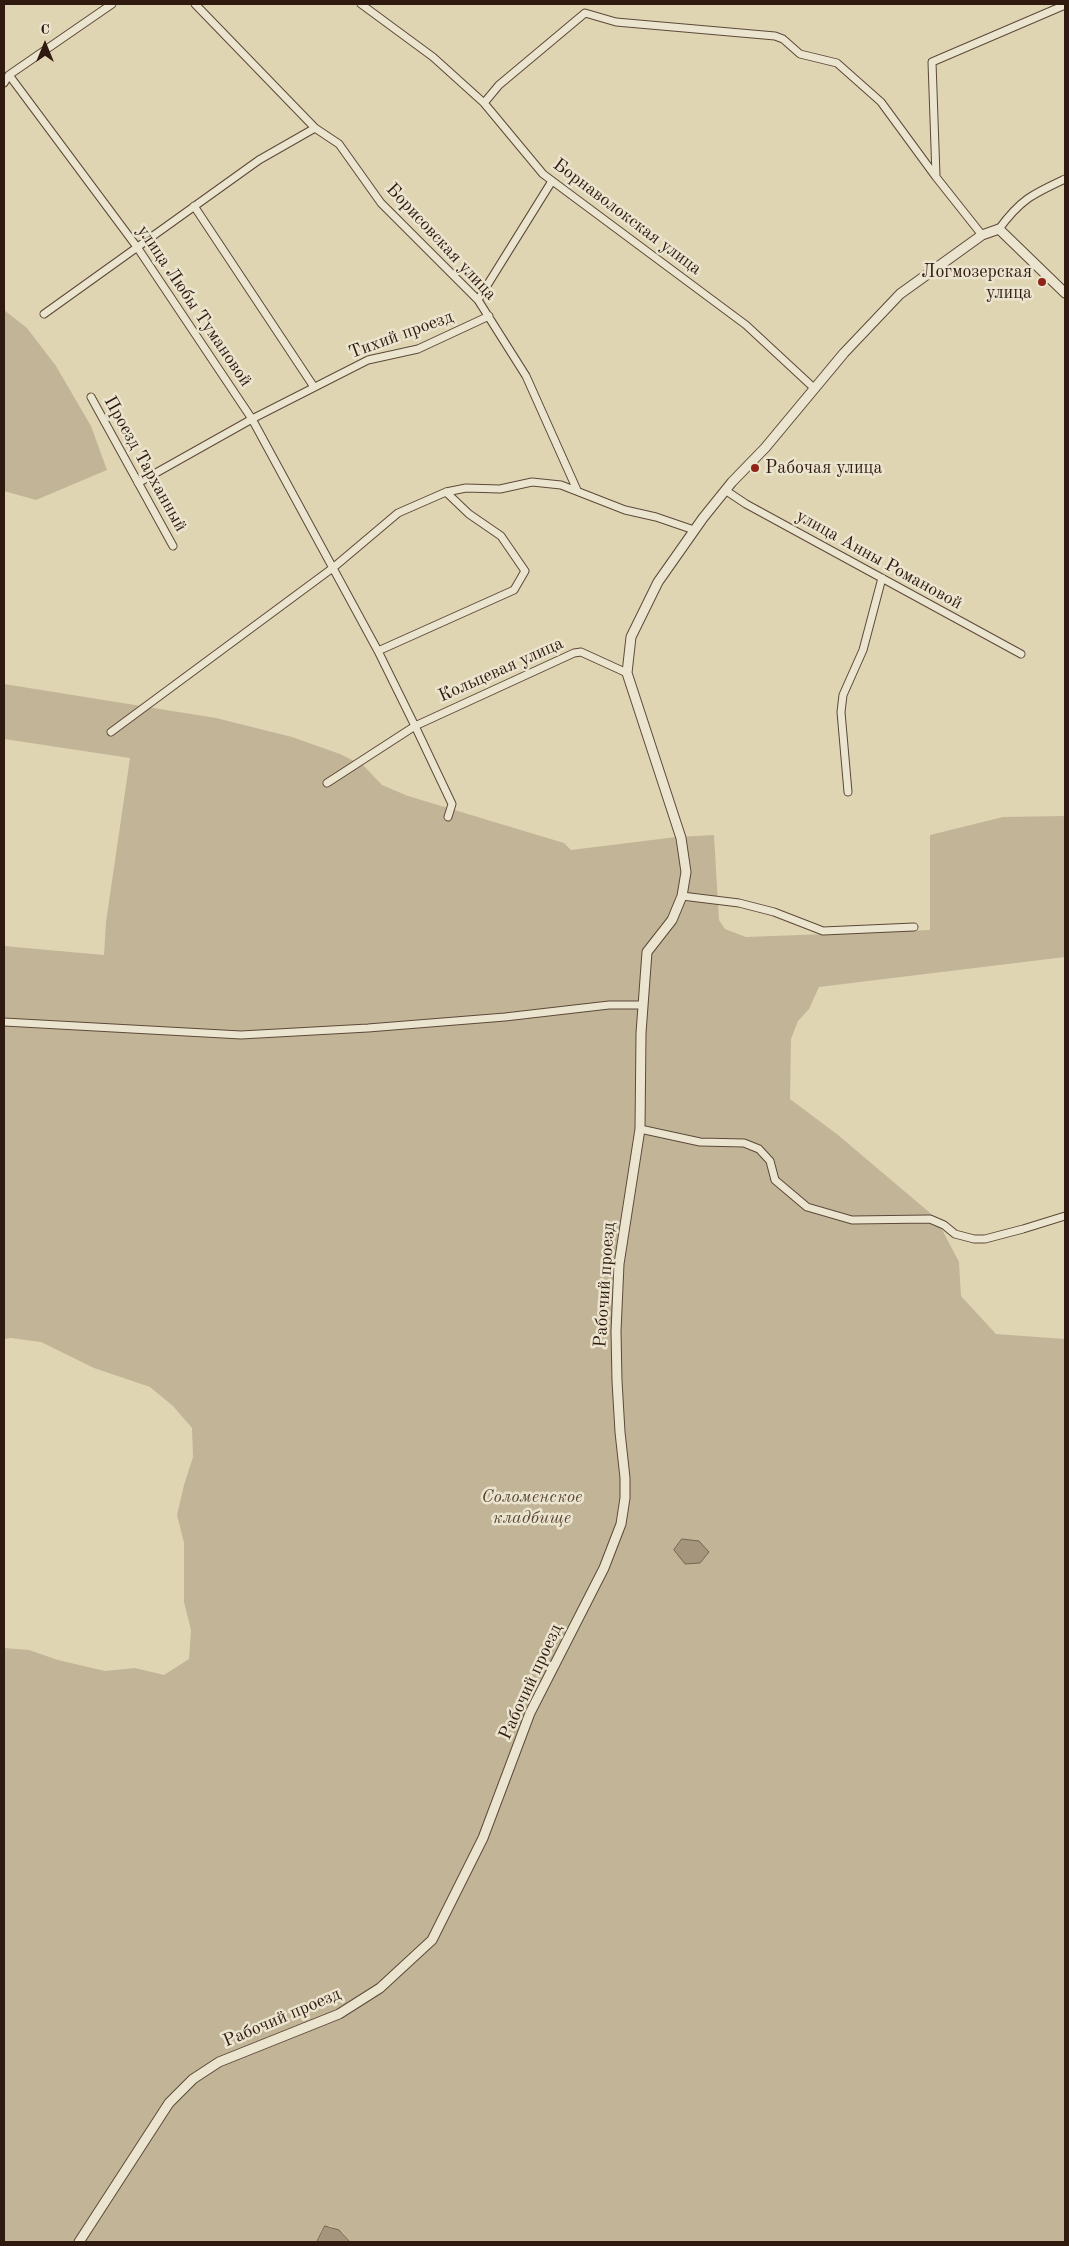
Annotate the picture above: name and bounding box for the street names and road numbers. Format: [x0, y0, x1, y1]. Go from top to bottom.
street label: Борнаволокская улица [548, 154, 706, 280]
street label: Борисовская улица [381, 179, 501, 305]
street label: улица Любы Тумановой [132, 221, 256, 391]
street label: Тихий проезд [346, 306, 456, 364]
street label: Проезд Тарханный [99, 392, 191, 536]
street label: улица Анны Романовой [792, 505, 966, 615]
street label: Кольцевая улица [435, 633, 567, 707]
street label: Рабочий проезд [590, 1222, 620, 1348]
street label: Рабочий проезд [495, 1621, 567, 1743]
street label: Рабочий проезд [220, 1984, 344, 2052]

